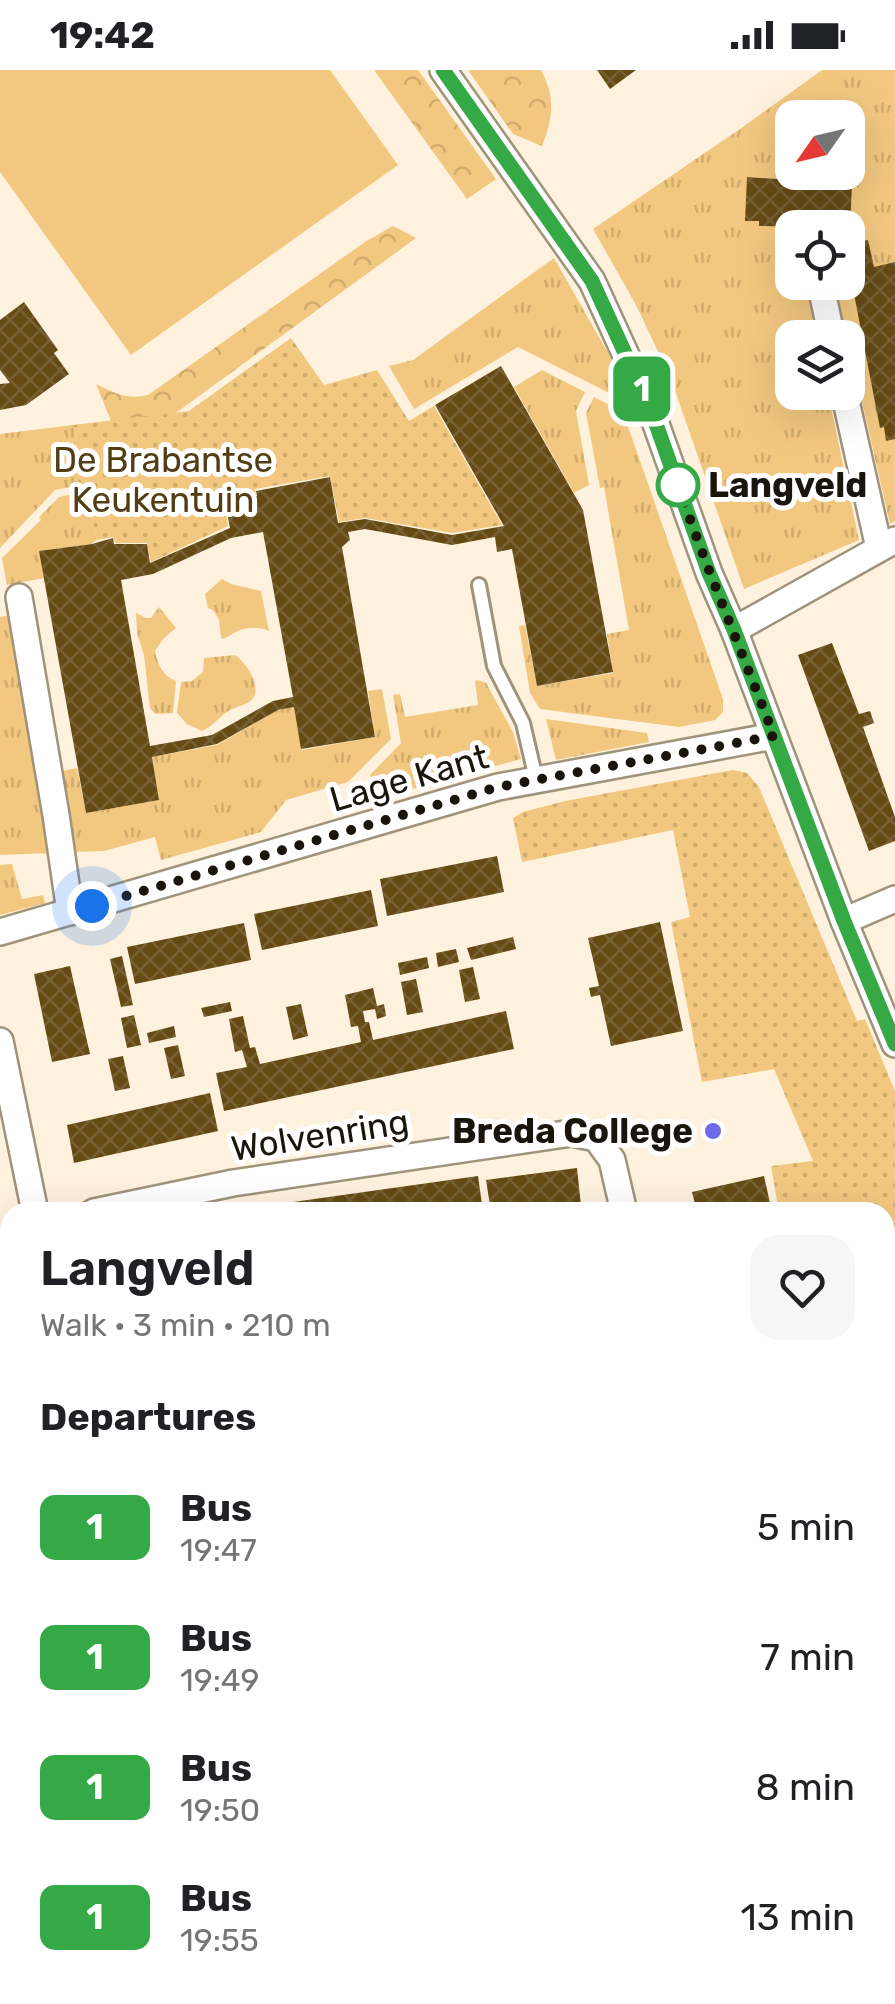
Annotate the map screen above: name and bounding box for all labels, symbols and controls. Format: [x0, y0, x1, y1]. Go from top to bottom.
text: 19:42 [50, 12, 155, 58]
north arrow [775, 100, 865, 190]
map controls [775, 100, 865, 410]
button: locate [775, 210, 865, 300]
button: layers [775, 320, 865, 410]
line badge: 1 [610, 356, 674, 422]
text: 1 [633, 368, 651, 410]
park label: De Brabantse Keukentuin [53, 439, 273, 521]
marker: Langveld [657, 464, 699, 506]
place label: Langveld [708, 464, 867, 506]
street label: Lage Kant [325, 735, 493, 821]
your location [67, 881, 117, 931]
street label: Wolvenring [228, 1100, 412, 1170]
place label: Breda College [452, 1110, 693, 1152]
marker: Breda College [702, 1120, 724, 1142]
button: heart [750, 1235, 855, 1340]
text: Langveld [40, 1240, 255, 1297]
text: Walk · 3 min · 210 m [40, 1306, 331, 1344]
text: Departures [40, 1394, 256, 1440]
text: Bus [180, 1485, 252, 1531]
text: 5 min [757, 1504, 855, 1550]
text: 1 [86, 1506, 104, 1548]
text: 19:47 [180, 1531, 257, 1569]
text: Bus [180, 1615, 252, 1661]
text: 7 min [760, 1634, 855, 1680]
text: 1 [86, 1636, 104, 1678]
text: 19:49 [180, 1661, 259, 1699]
text: Bus [180, 1745, 252, 1791]
text: 8 min [756, 1764, 855, 1810]
text: 1 [86, 1766, 104, 1808]
text: 19:50 [180, 1791, 260, 1829]
text: Bus [180, 1875, 252, 1921]
text: 13 min [741, 1894, 855, 1940]
text: 1 [86, 1896, 104, 1938]
text: 19:55 [180, 1921, 259, 1959]

